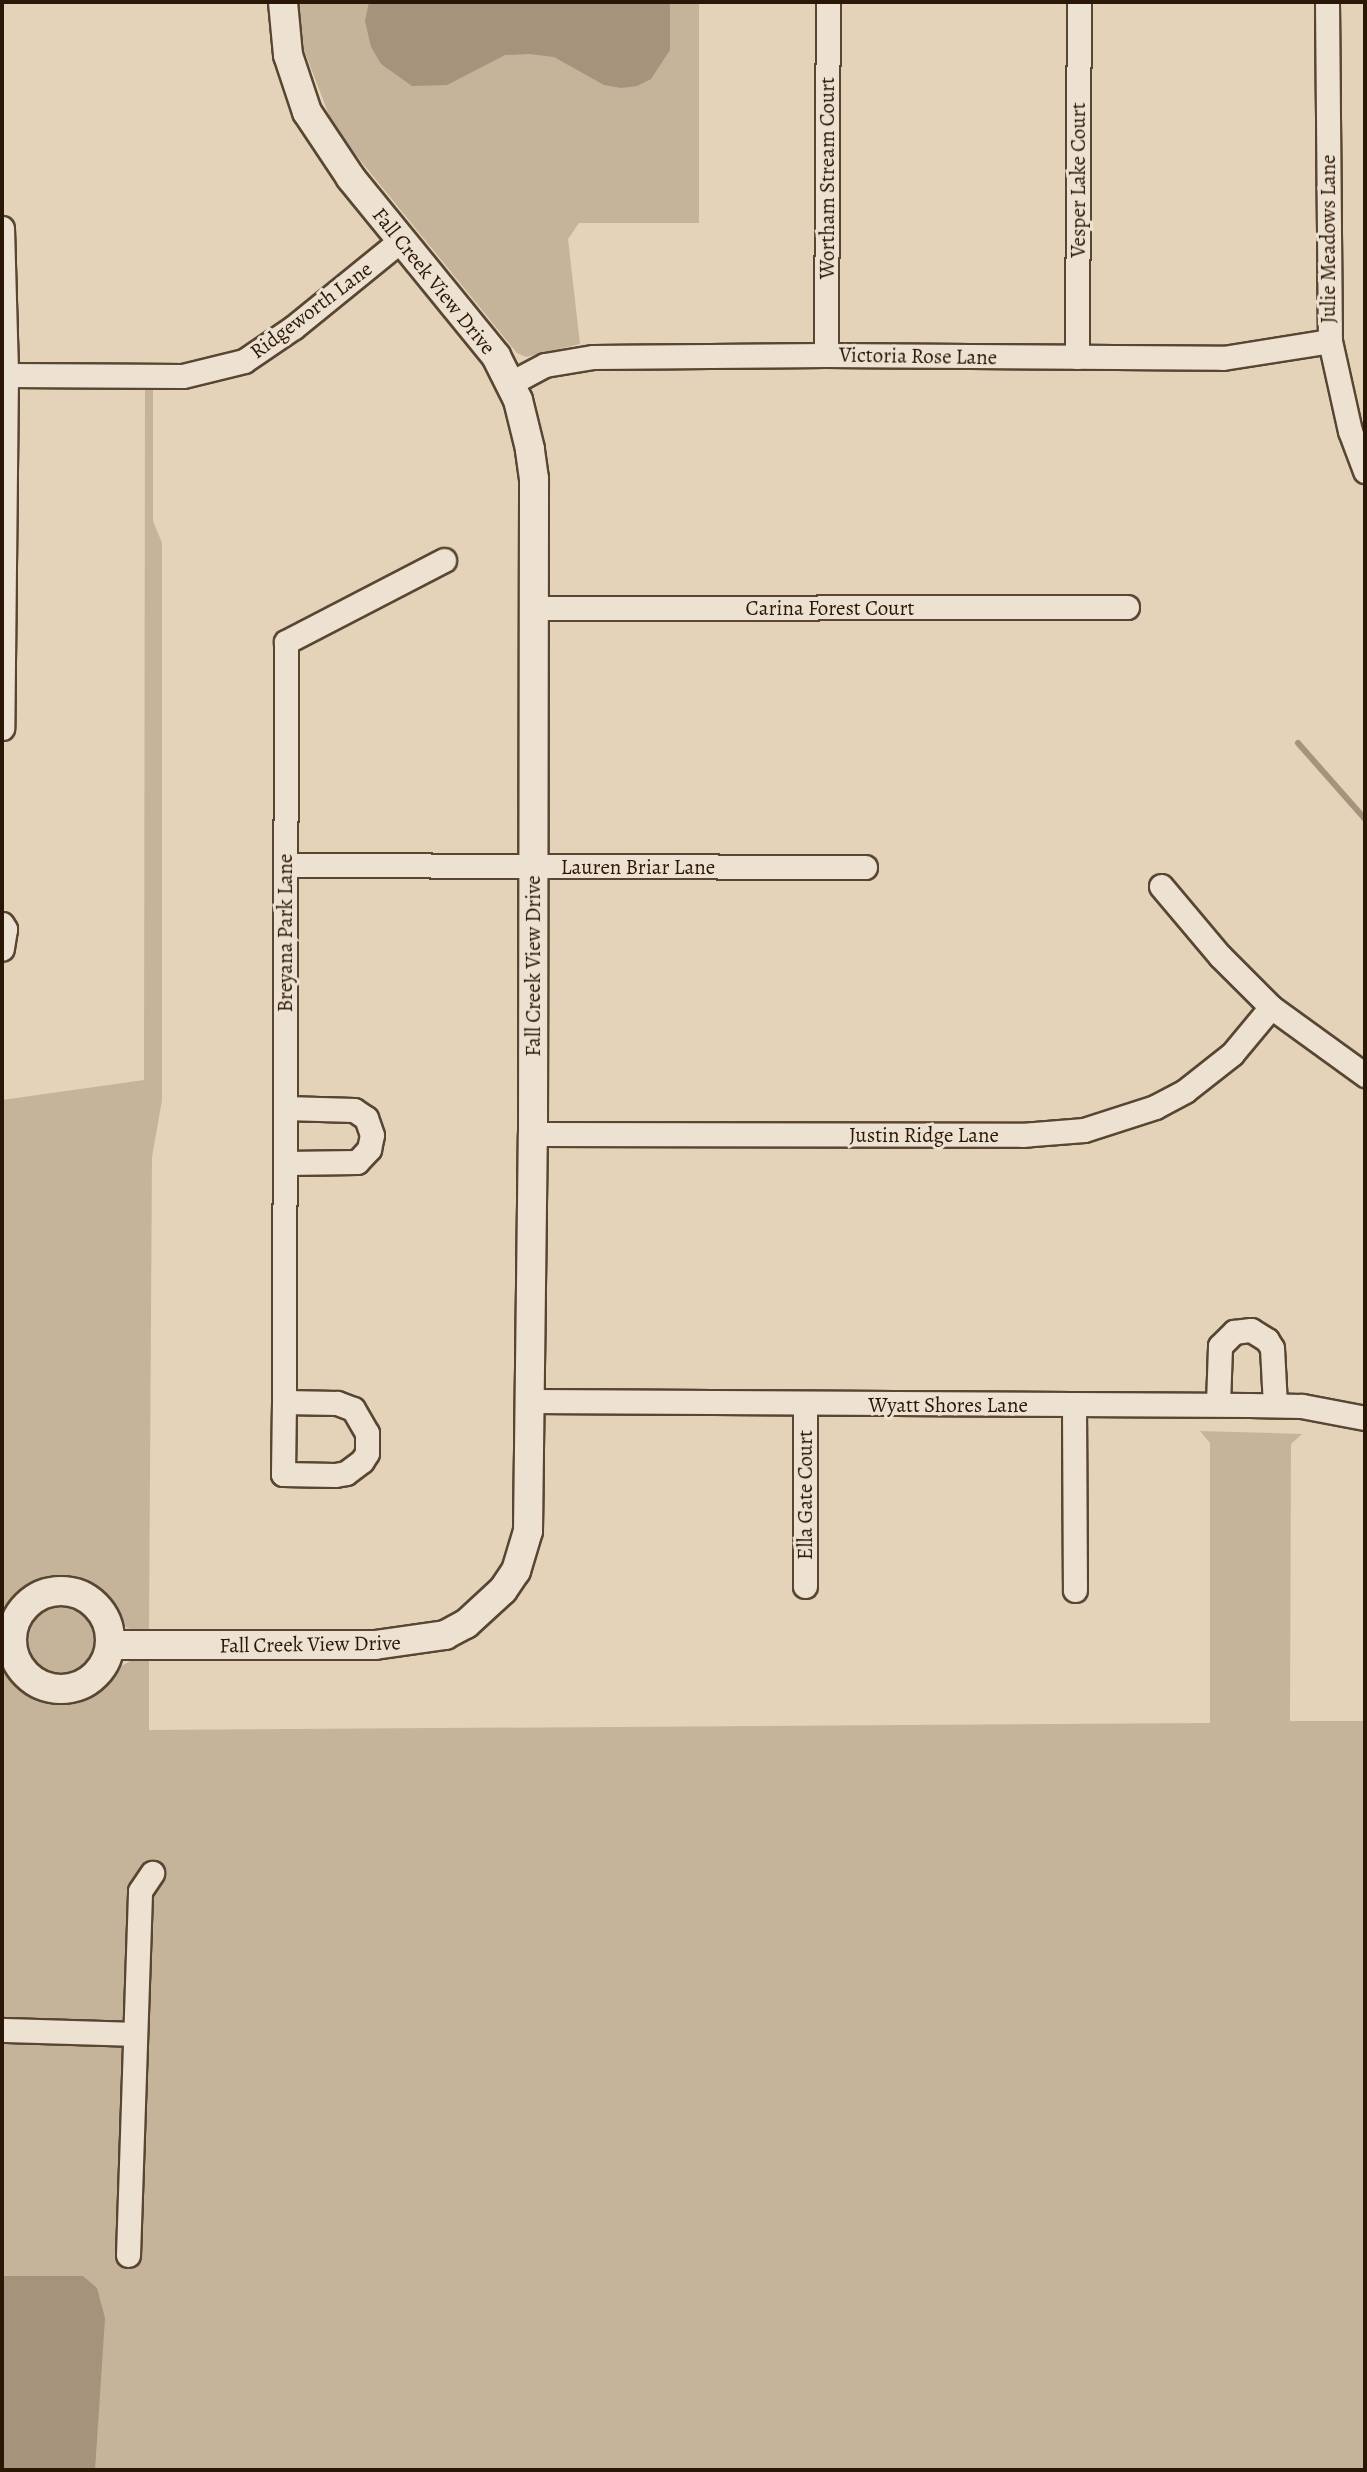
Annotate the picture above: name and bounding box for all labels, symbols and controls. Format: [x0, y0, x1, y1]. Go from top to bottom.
street label: Wortham Stream Court [814, 77, 840, 279]
street label: Vesper Lake Court [1065, 102, 1091, 258]
street label: Julie Meadows Lane [1315, 155, 1341, 323]
street label: Fall Creek View Drive [367, 203, 501, 359]
street label: Ridgeworth Lane [245, 256, 377, 364]
street label: Victoria Rose Lane [839, 342, 997, 370]
street label: Carina Forest Court [746, 595, 914, 621]
street label: Breyana Park Lane [272, 854, 298, 1012]
street label: Lauren Briar Lane [561, 854, 715, 880]
street label: Fall Creek View Drive [520, 875, 546, 1057]
street label: Justin Ridge Lane [849, 1122, 999, 1148]
street label: Wyatt Shores Lane [868, 1392, 1028, 1418]
street label: Ella Gate Court [792, 1430, 818, 1560]
street label: Fall Creek View Drive [219, 1630, 401, 1658]

